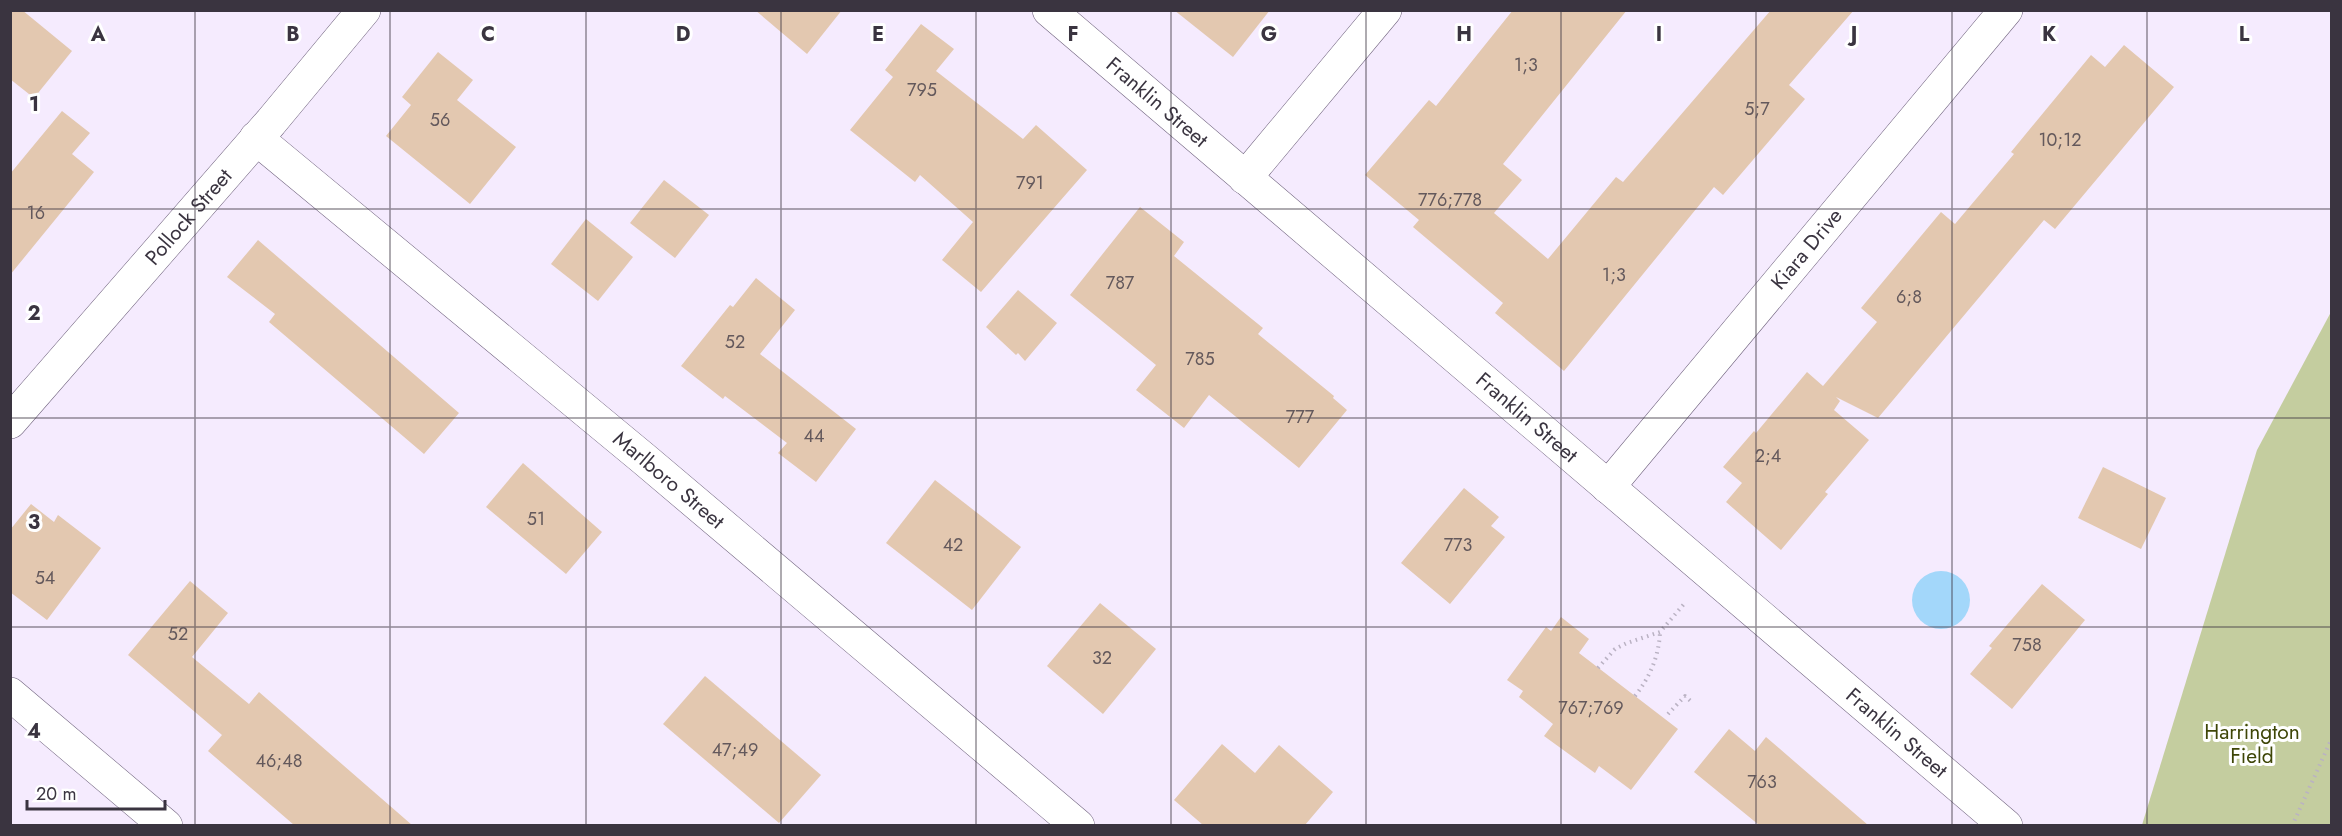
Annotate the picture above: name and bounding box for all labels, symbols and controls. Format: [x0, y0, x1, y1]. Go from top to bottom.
text: A [90, 20, 106, 49]
text: B [286, 20, 300, 49]
text: C [481, 20, 495, 49]
text: D [676, 20, 690, 49]
text: E [872, 20, 884, 49]
text: F [1067, 20, 1079, 49]
text: G [1261, 20, 1277, 49]
text: H [1456, 20, 1472, 49]
text: I [1656, 20, 1662, 49]
text: J [1847, 20, 1857, 49]
text: K [2042, 20, 2056, 49]
text: L [2239, 20, 2250, 49]
street label: Franklin Street [1100, 50, 1215, 154]
house number: 1;3 [1514, 52, 1538, 78]
house number: 795 [907, 77, 937, 103]
text: 1 [29, 90, 39, 119]
house number: 5;7 [1744, 96, 1770, 122]
house number: 56 [430, 107, 450, 133]
house number: 10;12 [2038, 127, 2082, 153]
street label: Pollock Street [138, 162, 239, 272]
house number: 791 [1016, 170, 1044, 196]
house number: 776;778 [1418, 187, 1482, 213]
house number: 16 [27, 200, 45, 226]
street label: Kiara Drive [1764, 202, 1850, 296]
house number: 1;3 [1602, 262, 1626, 288]
house number: 787 [1106, 270, 1135, 296]
house number: 6;8 [1896, 284, 1922, 310]
text: 2 [27, 299, 41, 328]
house number: 52 [725, 329, 745, 355]
house number: 785 [1185, 346, 1215, 372]
street label: Franklin Street [1469, 365, 1584, 470]
house number: 777 [1286, 404, 1315, 430]
house number: 44 [804, 423, 825, 449]
street label: Marlboro Street [606, 424, 731, 536]
house number: 2;4 [1755, 443, 1781, 469]
house number: 51 [527, 506, 545, 532]
text: 3 [28, 508, 40, 537]
house number: 42 [943, 532, 963, 558]
house number: 773 [1444, 532, 1473, 558]
house number: 54 [35, 565, 55, 591]
house number: 52 [168, 621, 188, 647]
house number: 758 [2012, 632, 2042, 658]
house number: 32 [1092, 645, 1112, 671]
street label: Franklin Street [1839, 681, 1954, 785]
house number: 767;769 [1558, 695, 1624, 721]
text: 4 [27, 717, 41, 746]
park label: Harrington Field [2204, 717, 2300, 771]
house number: 47;49 [712, 737, 758, 763]
house number: 46;48 [255, 748, 303, 774]
house number: 763 [1747, 769, 1777, 795]
scale bar [27, 773, 165, 811]
text: 20 m [36, 781, 76, 807]

